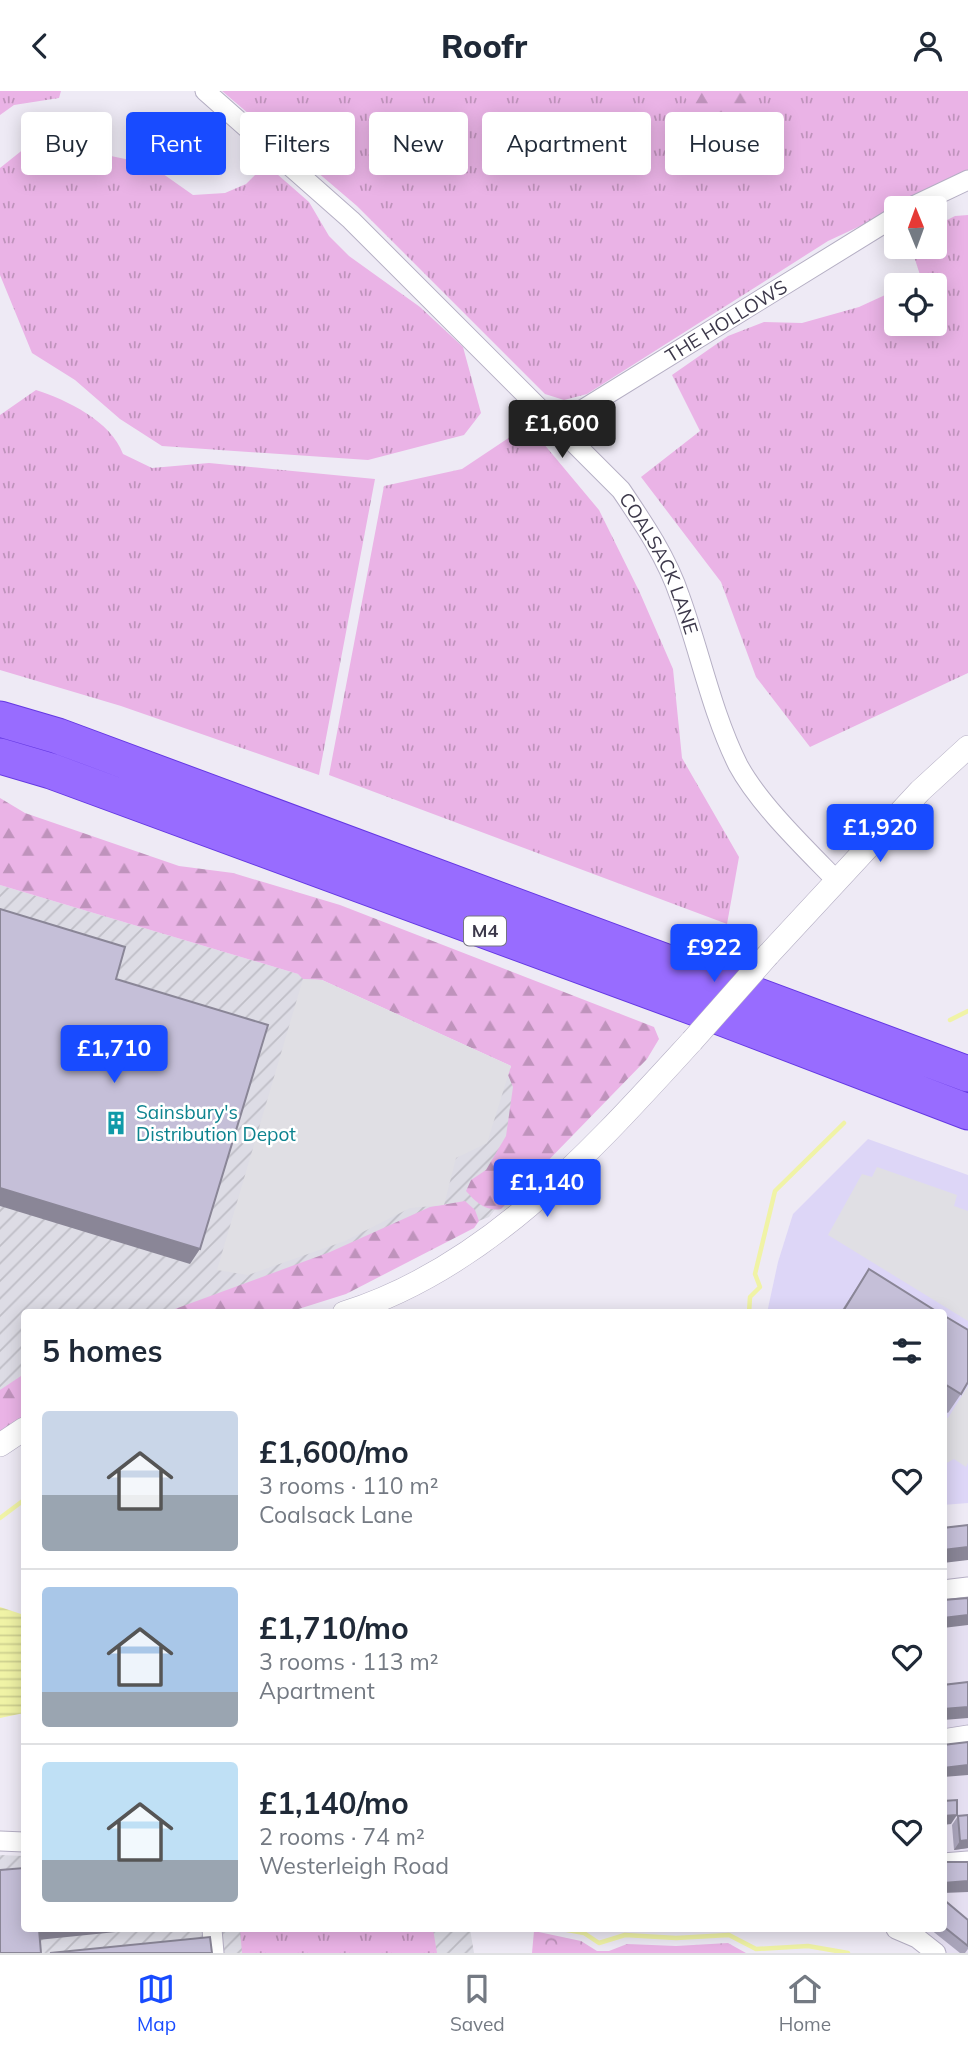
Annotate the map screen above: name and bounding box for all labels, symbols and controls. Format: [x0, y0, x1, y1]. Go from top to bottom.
text: Roofr [441, 26, 527, 66]
icon: back [21, 27, 59, 65]
icon: person [909, 27, 947, 65]
chip: Buy [21, 112, 112, 175]
chip: Rent [126, 112, 226, 175]
chip: Filters [240, 112, 355, 175]
chip: New [369, 112, 468, 175]
chip: Apartment [482, 112, 651, 175]
chip: House [665, 112, 784, 175]
north arrow [884, 196, 947, 259]
map controls [884, 196, 947, 336]
button: locate [884, 273, 947, 336]
street label: THE HOLLOWS [661, 274, 791, 368]
pin: £1,600 [505, 401, 619, 460]
text: £1,600 [525, 408, 599, 437]
street label: COALSACK LANE [614, 488, 704, 637]
pin: £1,920 [823, 805, 937, 864]
text: £1,920 [843, 812, 917, 841]
road number: M4 [464, 917, 506, 945]
pin: £922 [673, 925, 755, 984]
text: £922 [686, 932, 742, 961]
pin: £1,710 [57, 1025, 171, 1085]
text: £1,710 [77, 1033, 151, 1062]
place label: Sainsbury's Distribution Depot [136, 1100, 296, 1146]
building icon: Sainsbury's Distribution Depot [102, 1109, 130, 1137]
pin: £1,140 [490, 1159, 604, 1219]
text: £1,140 [510, 1167, 584, 1196]
text: 5 homes [42, 1332, 163, 1370]
icon: filters [888, 1332, 926, 1370]
text: £1,600/mo [259, 1433, 409, 1471]
icon: home [98, 1439, 182, 1523]
icon: heart [888, 1462, 926, 1500]
text: 3 rooms · 110 m² [259, 1471, 439, 1500]
text: Coalsack Lane [259, 1500, 413, 1529]
text: £1,710/mo [259, 1609, 409, 1647]
icon: home [98, 1615, 182, 1699]
icon: heart [888, 1638, 926, 1676]
text: 3 rooms · 113 m² [259, 1647, 439, 1676]
text: Apartment [259, 1676, 375, 1705]
text: £1,140/mo [259, 1784, 409, 1822]
icon: home [98, 1790, 182, 1874]
icon: heart [888, 1813, 926, 1851]
text: 2 rooms · 74 m² [259, 1822, 425, 1851]
text: Westerleigh Road [259, 1851, 449, 1880]
tab: Map [137, 1970, 176, 2036]
tab: Saved [450, 1970, 505, 2036]
tab: Home [779, 1970, 831, 2036]

